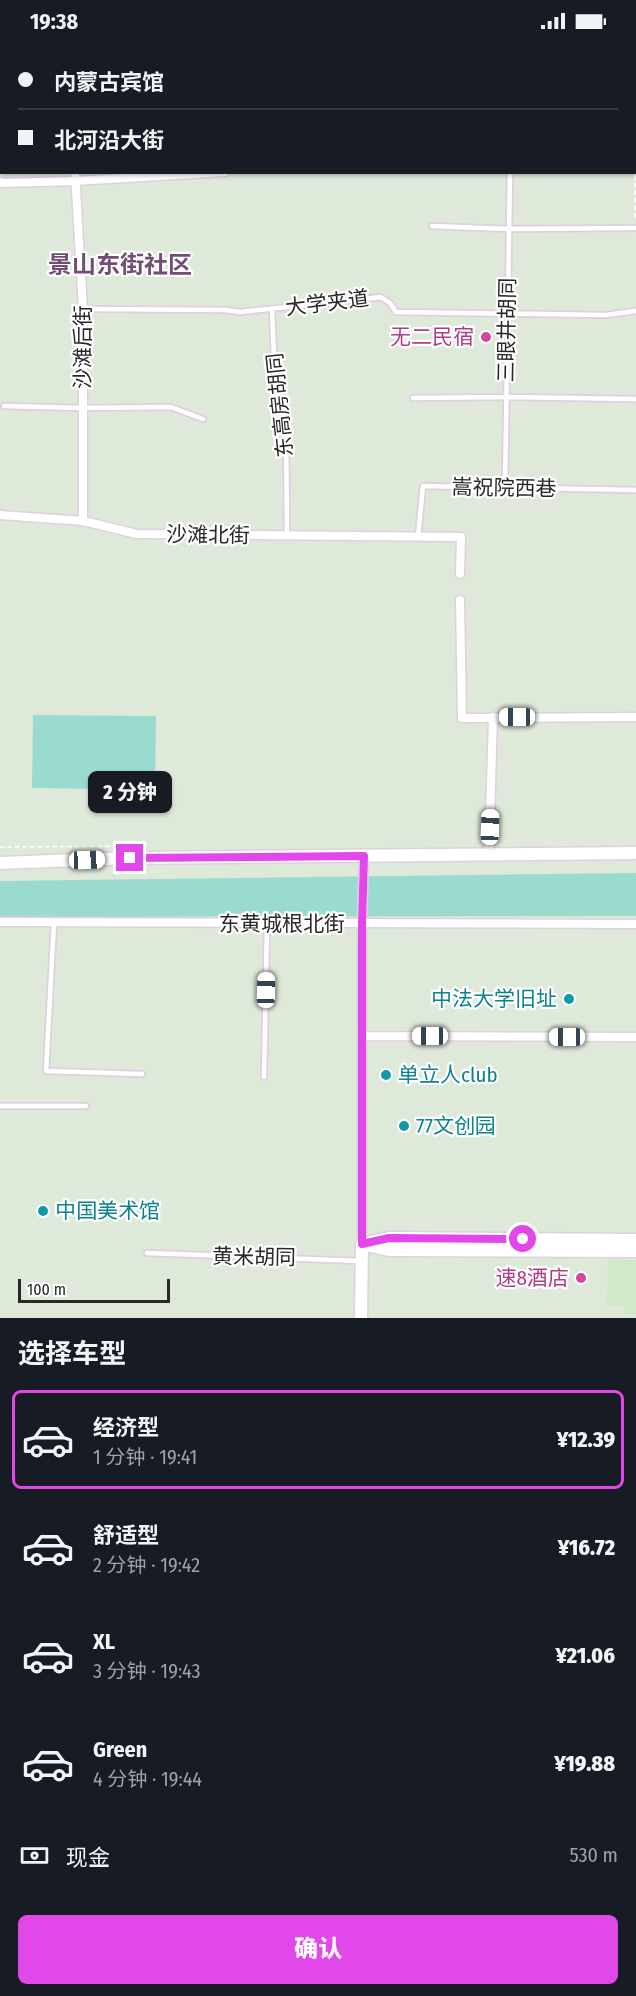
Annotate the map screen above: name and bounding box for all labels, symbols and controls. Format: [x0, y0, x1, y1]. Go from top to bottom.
text: 19:38 [30, 8, 78, 35]
text: 内蒙古宾馆 [54, 69, 164, 96]
text: 北河沿大街 [54, 127, 164, 154]
district label: 景山东街社区 [48, 251, 192, 279]
street label: 三眼井胡同 [493, 277, 521, 383]
street label: 大学夹道 [284, 285, 370, 321]
street label: 沙滩后街 [70, 305, 96, 389]
place label: 无二民宿 [390, 324, 474, 350]
marker: 无二民宿 [479, 330, 493, 344]
street label: 东高房胡同 [262, 351, 298, 459]
street label: 嵩祝院西巷 [451, 474, 557, 502]
street label: 沙滩北街 [166, 521, 250, 549]
car [499, 708, 535, 726]
callout: 2 分钟 [88, 771, 172, 813]
text: 2 分钟 [103, 780, 157, 804]
car [480, 809, 500, 845]
route end [116, 844, 143, 871]
car [69, 850, 105, 870]
street label: 东黄城根北街 [219, 911, 345, 937]
car [257, 972, 275, 1008]
place label: 中法大学旧址 [431, 986, 557, 1012]
marker: 中法大学旧址 [562, 992, 576, 1006]
car [412, 1027, 448, 1045]
car [549, 1028, 585, 1046]
place label: 单立人club [398, 1062, 498, 1088]
marker: 单立人club [379, 1068, 393, 1082]
place label: 77文创园 [416, 1113, 496, 1139]
marker: 77文创园 [397, 1119, 411, 1133]
place label: 中国美术馆 [55, 1198, 160, 1224]
marker: 中国美术馆 [36, 1204, 50, 1218]
route start [509, 1225, 536, 1252]
street label: 黄米胡同 [212, 1243, 296, 1271]
place label: 速8酒店 [496, 1265, 569, 1291]
marker: 速8酒店 [574, 1271, 588, 1285]
scale bar [18, 1276, 170, 1304]
text: 100 m [27, 1280, 66, 1299]
text: 选择车型 [18, 1338, 126, 1370]
icon: car [21, 1413, 75, 1467]
text: 经济型 [93, 1414, 159, 1441]
text: ¥12.39 [557, 1426, 615, 1453]
text: 1 分钟 · 19:41 [93, 1445, 197, 1469]
icon: car [21, 1521, 75, 1575]
text: 舒适型 [93, 1522, 159, 1549]
text: ¥16.72 [558, 1534, 615, 1561]
text: 2 分钟 · 19:42 [93, 1553, 200, 1577]
text: XL [93, 1628, 115, 1655]
icon: car [21, 1629, 75, 1683]
text: ¥21.06 [556, 1642, 615, 1669]
text: 3 分钟 · 19:43 [93, 1659, 200, 1683]
text: Green [93, 1736, 147, 1763]
icon: car [21, 1737, 75, 1791]
text: ¥19.88 [554, 1750, 615, 1777]
text: 4 分钟 · 19:44 [93, 1767, 202, 1791]
icon: cash [18, 1839, 51, 1872]
text: 530 m [569, 1843, 618, 1867]
text: 现金 [66, 1844, 110, 1871]
button: 确认 [18, 1915, 618, 1984]

